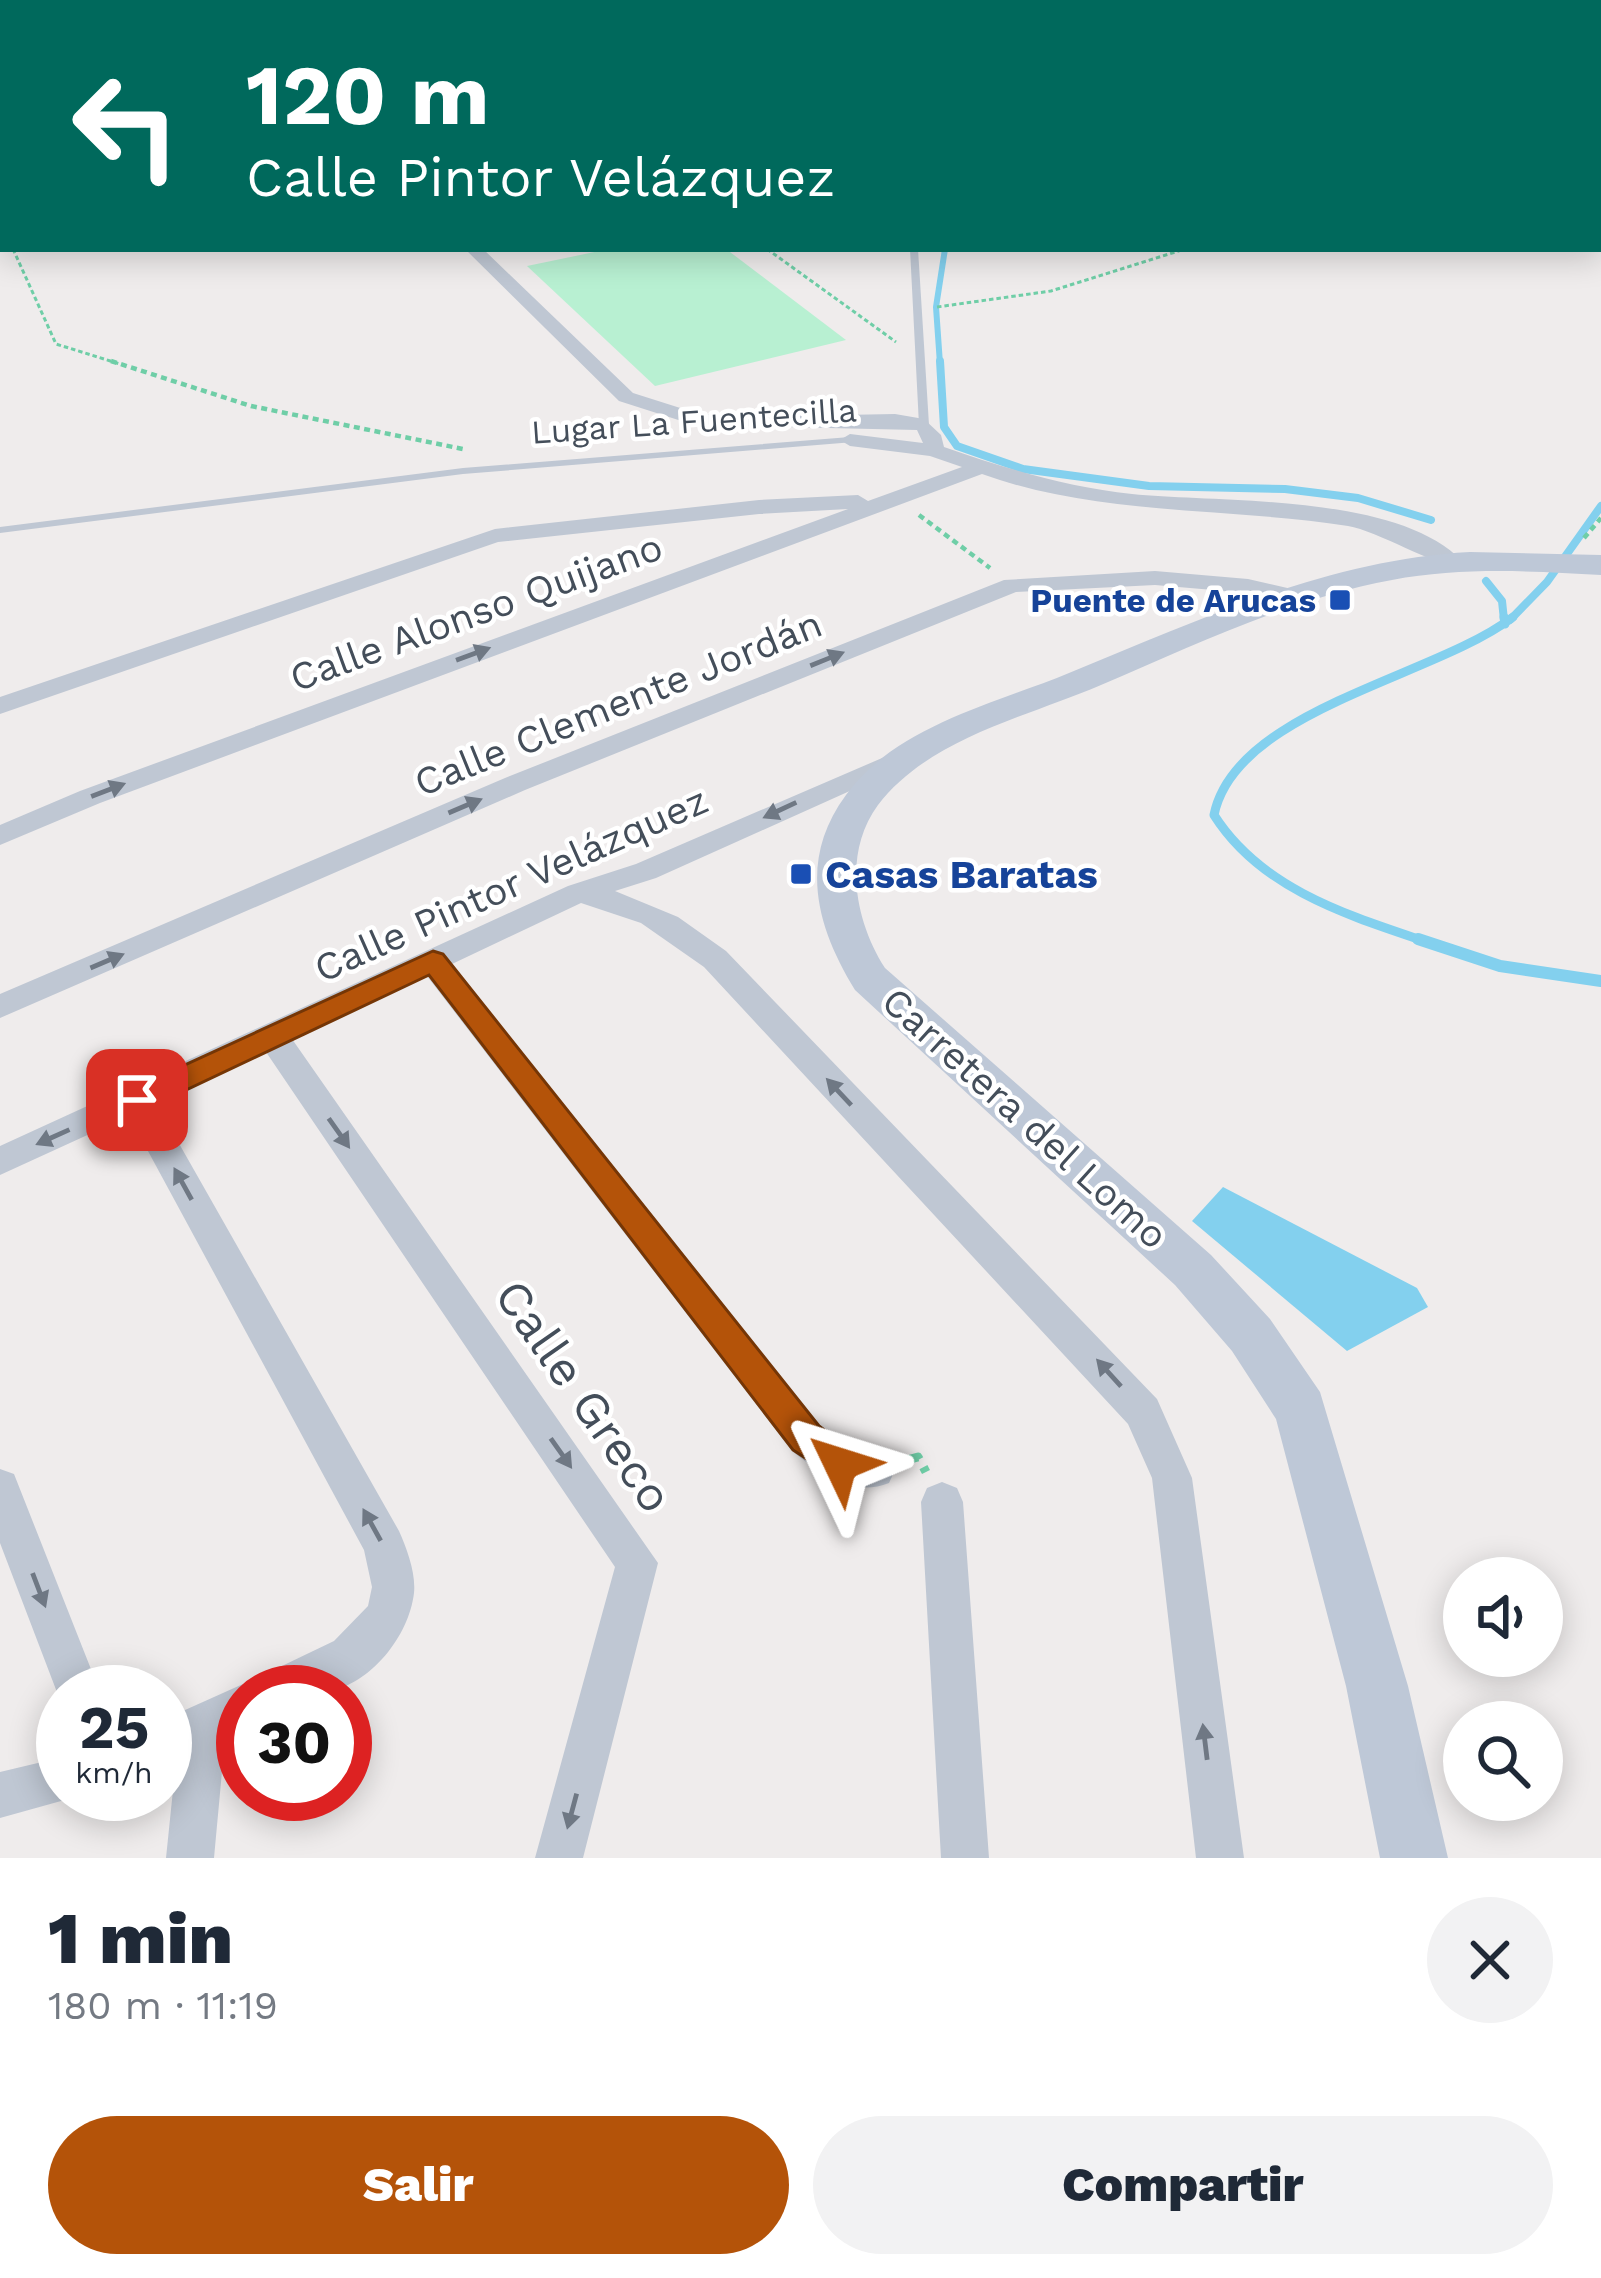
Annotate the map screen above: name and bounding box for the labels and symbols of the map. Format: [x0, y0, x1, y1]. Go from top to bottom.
street label: Lugar La Fuentecilla [530, 390, 858, 452]
street label: Calle Alonso Quijano [284, 524, 668, 700]
place label: Puente de Arucas [1030, 581, 1316, 620]
marker: Puente de Arucas [1327, 587, 1353, 613]
street label: Calle Clemente Jordán [408, 601, 828, 805]
one-way arrow [456, 644, 492, 663]
one-way arrow [809, 649, 845, 668]
street label: Calle Pintor Velázquez [307, 777, 715, 991]
one-way arrow [90, 780, 126, 798]
one-way arrow [448, 795, 483, 815]
one-way arrow [762, 800, 797, 820]
place label: Casas Baratas [825, 852, 1098, 897]
marker: Casas Baratas [788, 861, 814, 887]
one-way arrow [90, 951, 126, 970]
street label: Carretera del Lomo [873, 978, 1177, 1258]
pin [86, 1049, 188, 1151]
one-way arrow [825, 1077, 853, 1106]
one-way arrow [327, 1116, 350, 1149]
one-way arrow [35, 1127, 70, 1147]
one-way arrow [174, 1167, 195, 1200]
street label: Calle Greco [483, 1269, 685, 1523]
one-way arrow [1096, 1358, 1123, 1388]
position arrow [777, 1401, 903, 1527]
one-way arrow [549, 1437, 572, 1469]
one-way arrow [363, 1508, 384, 1541]
one-way arrow [30, 1572, 49, 1608]
speed limit sign: 30 [216, 1665, 372, 1821]
one-way arrow [1195, 1723, 1214, 1760]
one-way arrow [561, 1792, 580, 1829]

